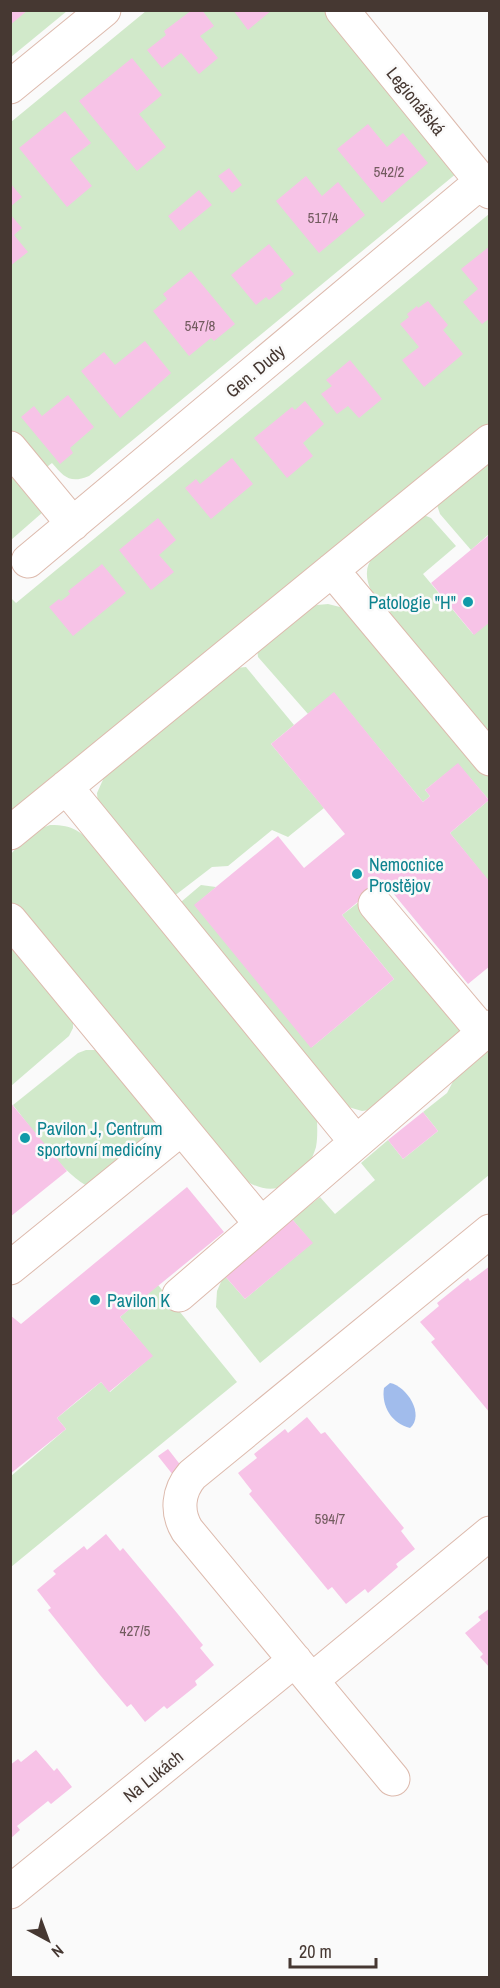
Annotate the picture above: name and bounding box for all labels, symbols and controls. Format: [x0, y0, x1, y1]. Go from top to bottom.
street label: Legionářská [381, 62, 451, 140]
house number: 542/2 [374, 161, 405, 182]
house number: 517/4 [308, 207, 339, 228]
house number: 547/8 [185, 315, 216, 336]
street label: Gen. Dudy [220, 338, 291, 403]
place label: Patologie "H" [368, 590, 456, 615]
marker: Patologie "H" [461, 595, 475, 609]
place label: Nemocnice Prostějov [369, 852, 444, 898]
marker: Nemocnice Prostějov [350, 867, 364, 881]
place label: Pavilon J, Centrum sportovní medicíny [37, 1116, 163, 1162]
marker: Pavilon J, Centrum sportovní medicíny [18, 1131, 32, 1145]
place label: Pavilon K [107, 1288, 170, 1313]
marker: Pavilon K [88, 1293, 102, 1307]
house number: 594/7 [315, 1508, 346, 1529]
house number: 427/5 [120, 1620, 151, 1641]
street label: Na Lukách [118, 1744, 188, 1808]
north arrow [18, 1910, 78, 1970]
scale bar [290, 1931, 376, 1969]
text: 20 m [299, 1939, 332, 1964]
text: N [47, 1940, 69, 1963]

